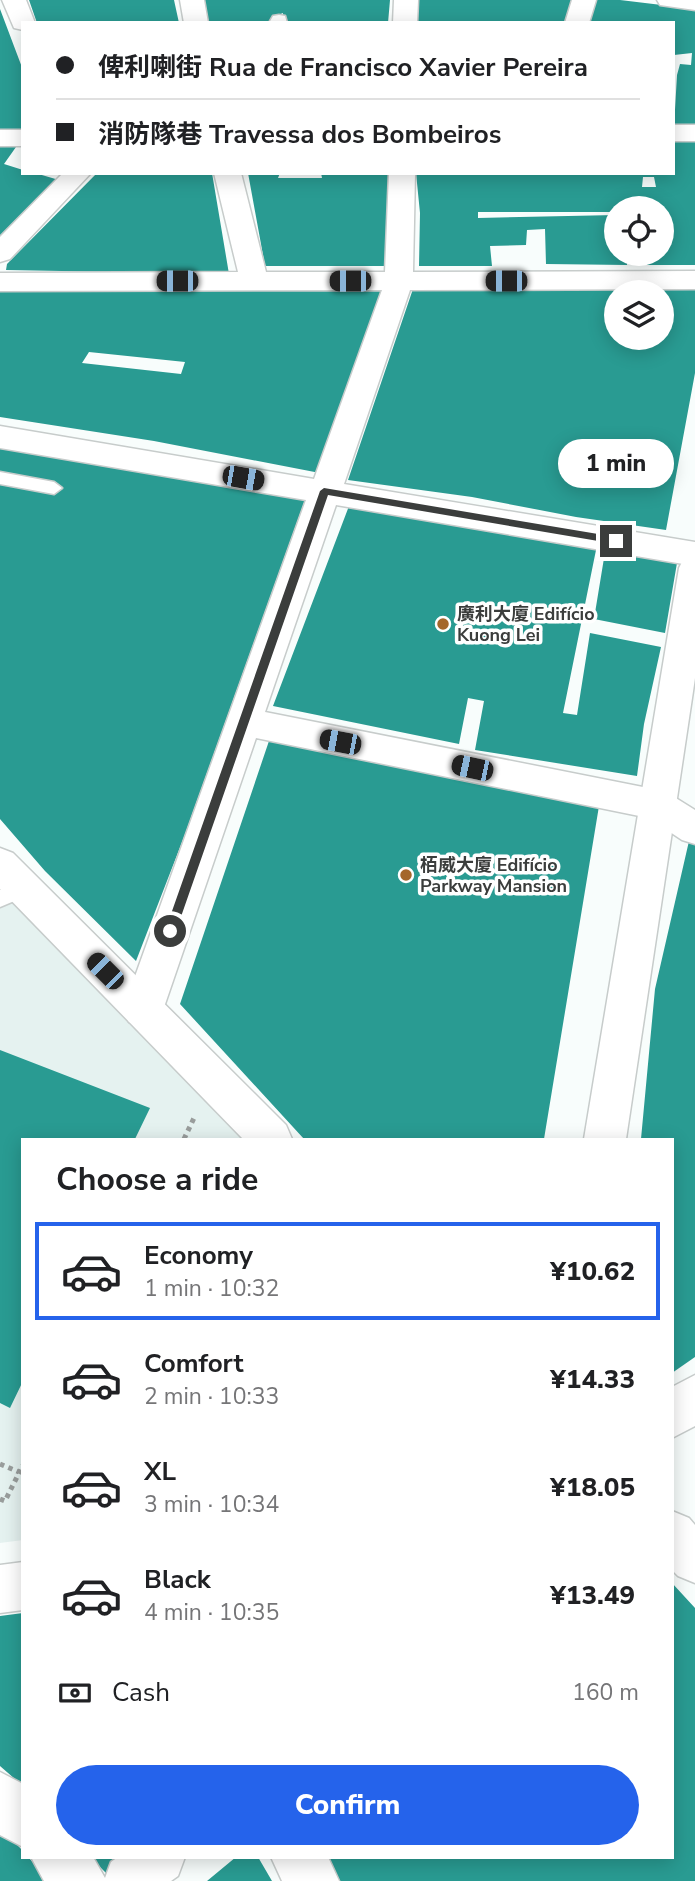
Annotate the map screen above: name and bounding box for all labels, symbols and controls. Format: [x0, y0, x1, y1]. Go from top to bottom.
text: 俾利喇街 Rua de Francisco Xavier Pereira [98, 50, 588, 85]
text: 消防隊巷 Travessa dos Bombeiros [98, 117, 501, 152]
map controls [604, 196, 674, 350]
button: locate [604, 196, 674, 266]
car [157, 271, 199, 292]
car [330, 271, 372, 292]
car [486, 271, 528, 292]
button: layers [604, 280, 674, 350]
callout: 1 min [558, 440, 674, 489]
text: 1 min [586, 448, 646, 479]
car [221, 464, 266, 492]
route end [600, 525, 632, 557]
place label: 廣利大廈 Edifício Kuong Lei [457, 602, 595, 647]
marker: 廣利大廈 Edifício Kuong Lei [435, 616, 451, 632]
car [318, 728, 363, 756]
car [450, 753, 495, 783]
place label: 栢威大廈 Edifício Parkway Mansion [420, 853, 567, 898]
marker: 栢威大廈 Edifício Parkway Mansion [398, 867, 414, 883]
route start [154, 915, 186, 947]
car [83, 949, 128, 993]
text: Choose a ride [56, 1158, 258, 1201]
text: Economy [144, 1238, 253, 1273]
icon: car [60, 1240, 123, 1303]
text: ¥10.62 [550, 1254, 635, 1289]
text: 1 min · 10:32 [144, 1273, 279, 1304]
text: Comfort [144, 1346, 244, 1381]
icon: car [60, 1348, 123, 1411]
text: ¥14.33 [550, 1362, 635, 1397]
text: 2 min · 10:33 [144, 1381, 279, 1412]
text: XL [144, 1454, 176, 1489]
icon: car [60, 1456, 123, 1519]
text: ¥18.05 [550, 1470, 635, 1505]
text: 3 min · 10:34 [144, 1489, 279, 1520]
text: Black [144, 1562, 211, 1597]
icon: car [60, 1564, 123, 1627]
text: ¥13.49 [550, 1578, 635, 1613]
text: 4 min · 10:35 [144, 1597, 279, 1628]
icon: cash [56, 1674, 94, 1712]
text: Cash [112, 1675, 170, 1710]
text: 160 m [572, 1677, 639, 1708]
button: Confirm [56, 1765, 639, 1845]

